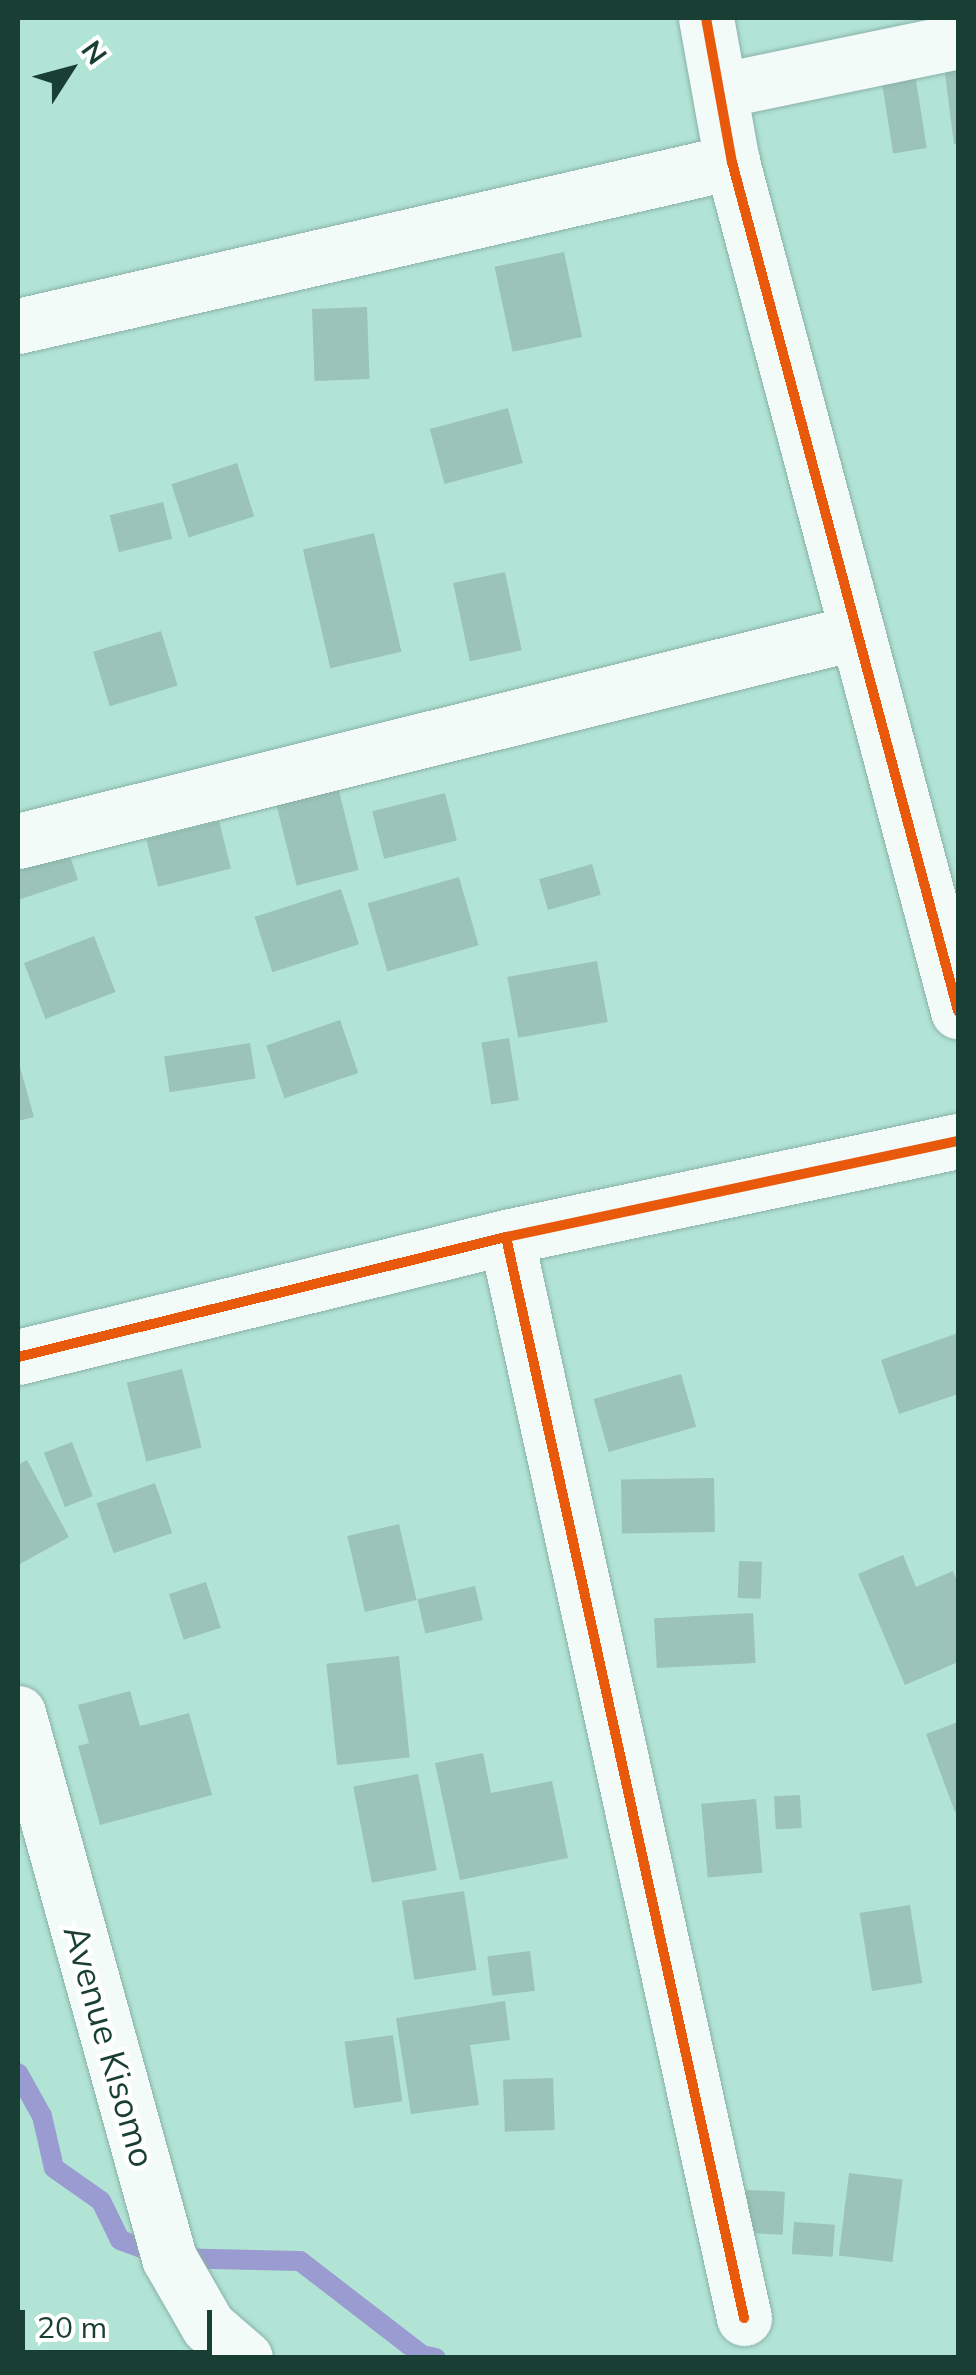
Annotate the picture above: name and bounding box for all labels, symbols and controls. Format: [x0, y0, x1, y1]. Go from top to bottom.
north arrow [20, 20, 120, 120]
text: N [74, 33, 115, 71]
street label: Avenue Kisomo [55, 1920, 165, 2172]
scale bar [25, 2290, 218, 2352]
text: 20 m [37, 2308, 107, 2346]

